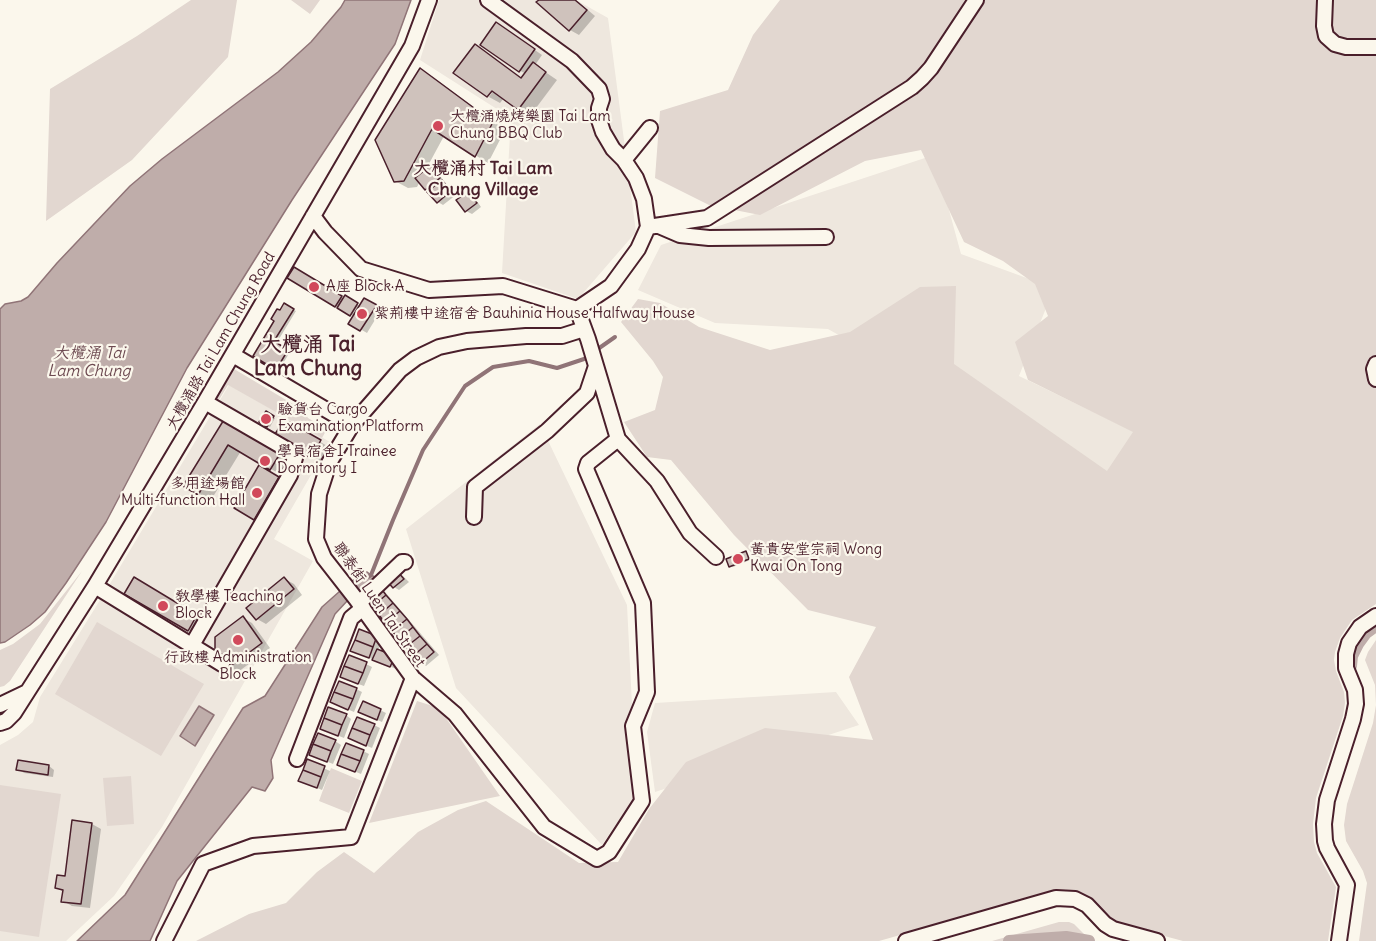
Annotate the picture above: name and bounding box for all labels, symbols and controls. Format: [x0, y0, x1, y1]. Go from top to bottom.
place label: 大欖涌燒烤樂園 Tai Lam Chung BBQ Club [450, 108, 611, 143]
marker: 大欖涌燒烤樂園 Tai Lam Chung BBQ Club [431, 119, 445, 133]
district label: 大欖涌村 Tai Lam Chung Village [414, 158, 552, 201]
street label: 大欖涌路 Tai Lam Chung Road [163, 249, 279, 433]
place label: A座 Block A [326, 278, 404, 296]
marker: A座 Block A [307, 280, 321, 294]
place label: 紫荊樓中途宿舍 Bauhinia House Halfway House [374, 305, 695, 323]
marker: 紫荊樓中途宿舍 Bauhinia House Halfway House [355, 307, 369, 321]
district label: 大欖涌 Tai Lam Chung [254, 332, 362, 382]
water label: 大欖涌 Tai Lam Chung [48, 343, 130, 381]
place label: 驗貨台 Cargo Examination Platform [278, 401, 424, 436]
marker: 驗貨台 Cargo Examination Platform [259, 412, 273, 426]
place label: 學員宿舍I Trainee Dormitory I [277, 443, 397, 478]
marker: 學員宿舍I Trainee Dormitory I [258, 454, 272, 468]
place label: 多用途場館 Multi-function Hall [121, 475, 245, 510]
marker: 多用途場館 Multi-function Hall [250, 486, 264, 500]
street label: 聯泰街 Luen Tai Street [329, 539, 429, 671]
place label: 黃貴安堂宗祠 Wong Kwai On Tong [750, 541, 882, 576]
marker: 黃貴安堂宗祠 Wong Kwai On Tong [731, 552, 745, 566]
place label: 教學樓 Teaching Block [175, 588, 284, 623]
marker: 教學樓 Teaching Block [156, 599, 170, 613]
marker: 行政樓 Administration Block [231, 633, 245, 647]
place label: 行政樓 Administration Block [164, 649, 312, 684]

